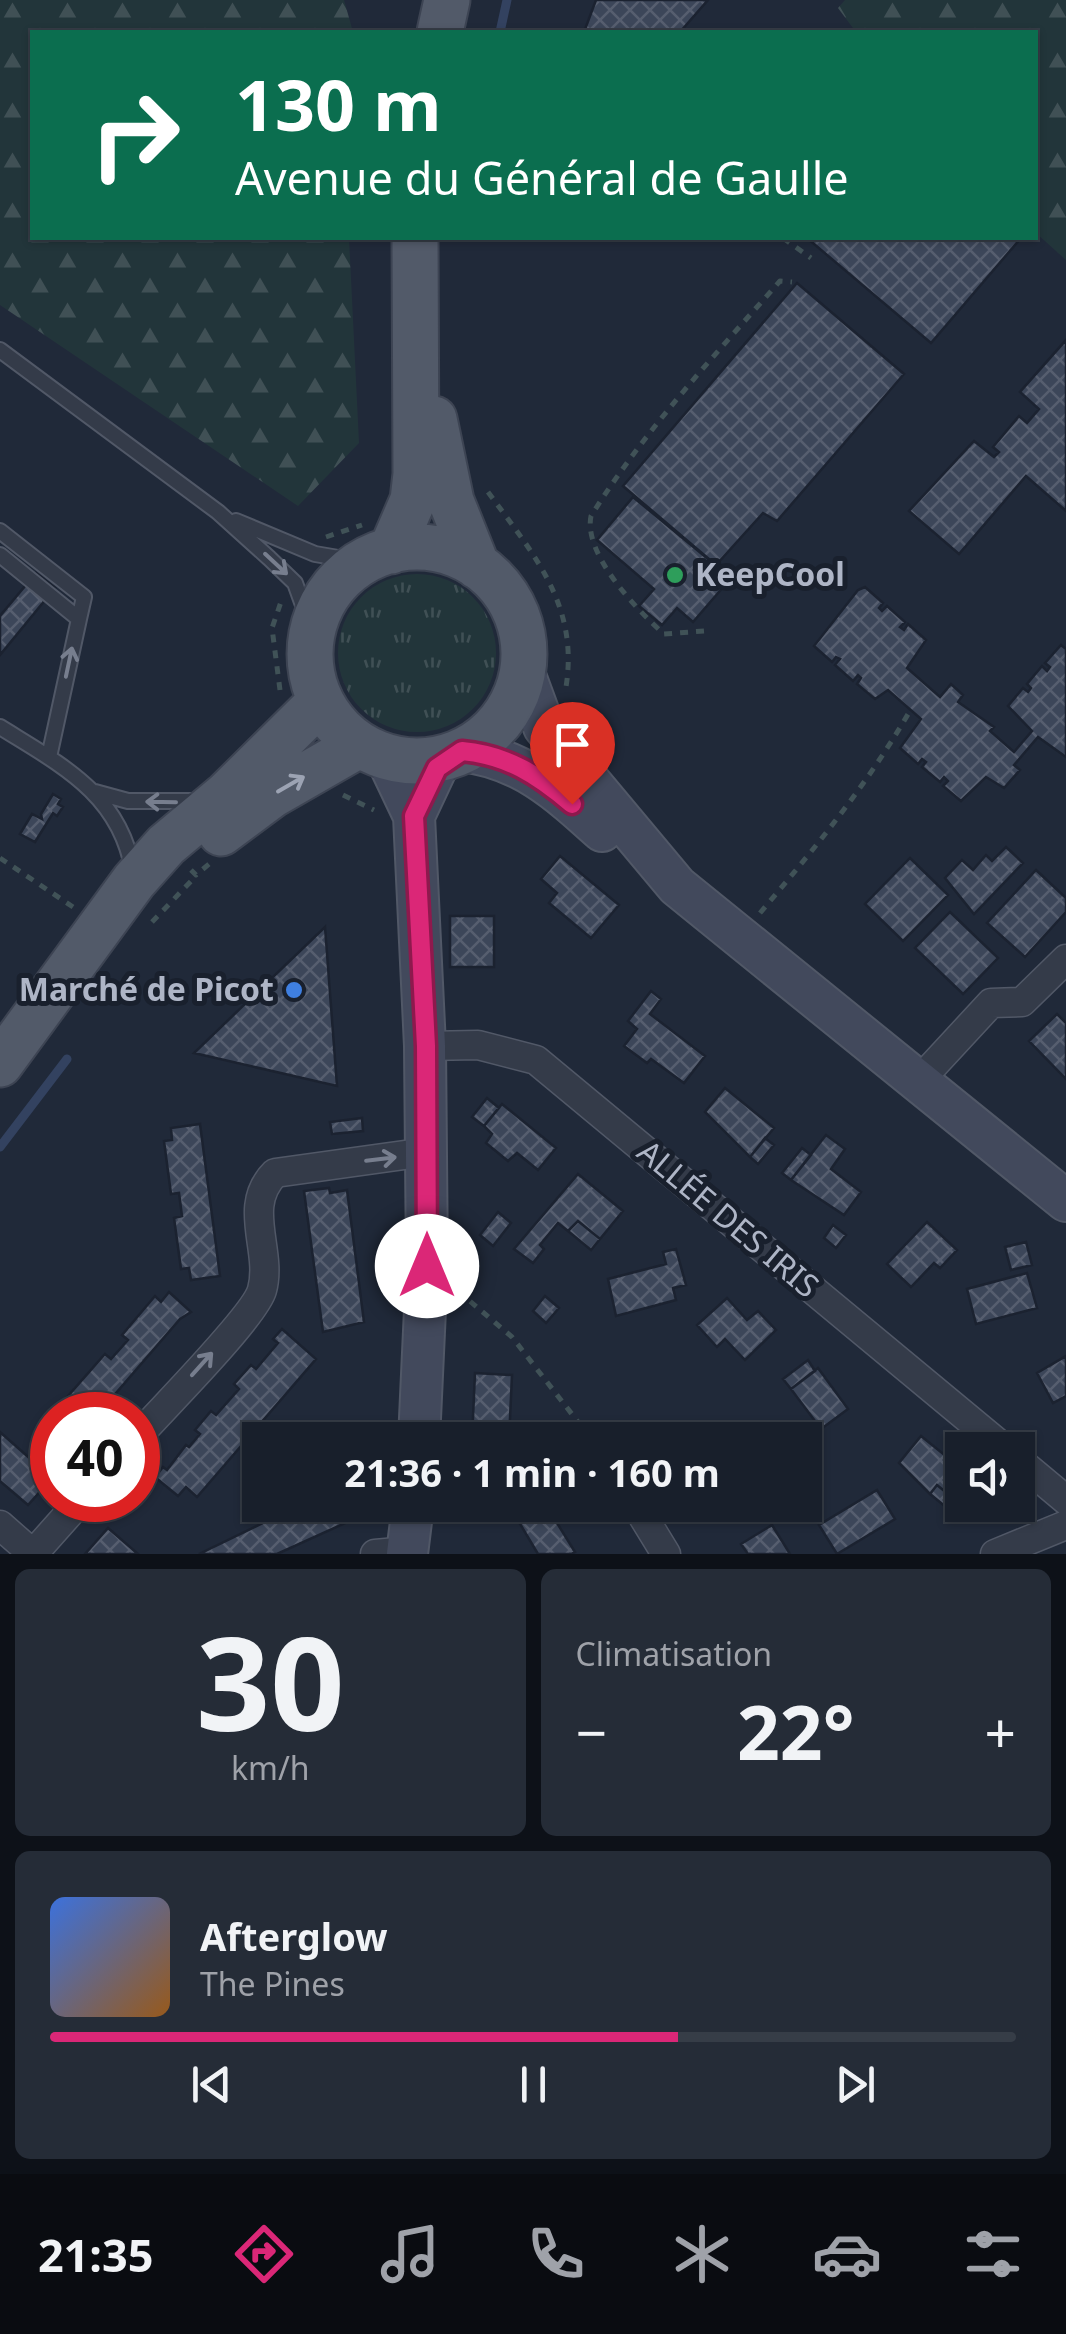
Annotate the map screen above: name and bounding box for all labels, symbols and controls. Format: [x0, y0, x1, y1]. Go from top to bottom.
text: 130 m [235, 56, 442, 152]
icon: right [70, 70, 200, 200]
text: Avenue du Général de Gaulle [235, 147, 849, 208]
one-way arrow [263, 552, 287, 576]
place label: KeepCool [695, 552, 845, 595]
marker: KeepCool [664, 564, 686, 586]
one-way arrow [61, 647, 80, 679]
pin [530, 702, 615, 805]
icon: arrive [545, 717, 600, 772]
one-way arrow [276, 774, 306, 794]
one-way arrow [145, 792, 178, 812]
place label: Marché de Picot [19, 967, 274, 1010]
marker: Marché de Picot [283, 979, 305, 1001]
street label: ALLÉE DES IRIS [629, 1129, 829, 1306]
one-way arrow [364, 1149, 396, 1168]
position arrow [375, 1214, 479, 1318]
one-way arrow [191, 1352, 214, 1377]
speed limit sign: 40 [30, 1392, 160, 1522]
map controls [945, 1432, 1035, 1522]
button: sound [945, 1432, 1035, 1522]
text: 21:36 · 1 min · 160 m [344, 1446, 720, 1498]
text: 30 [196, 1592, 345, 1769]
text: Climatisation [576, 1632, 772, 1675]
text: 22° [737, 1680, 855, 1782]
text: − [576, 1694, 607, 1769]
text: + [985, 1694, 1016, 1769]
text: km/h [231, 1746, 310, 1789]
text: Afterglow [200, 1910, 388, 1962]
text: The Pines [200, 1962, 345, 2005]
icon: previous [184, 2057, 239, 2112]
icon: pause [506, 2057, 561, 2112]
icon: next [828, 2057, 883, 2112]
icon: directions [229, 2219, 299, 2289]
icon: music [375, 2219, 445, 2289]
icon: phone [521, 2219, 591, 2289]
icon: climate [667, 2219, 737, 2289]
icon: car [812, 2219, 882, 2289]
icon: filters [958, 2219, 1028, 2289]
text: 21:35 [38, 2224, 153, 2285]

